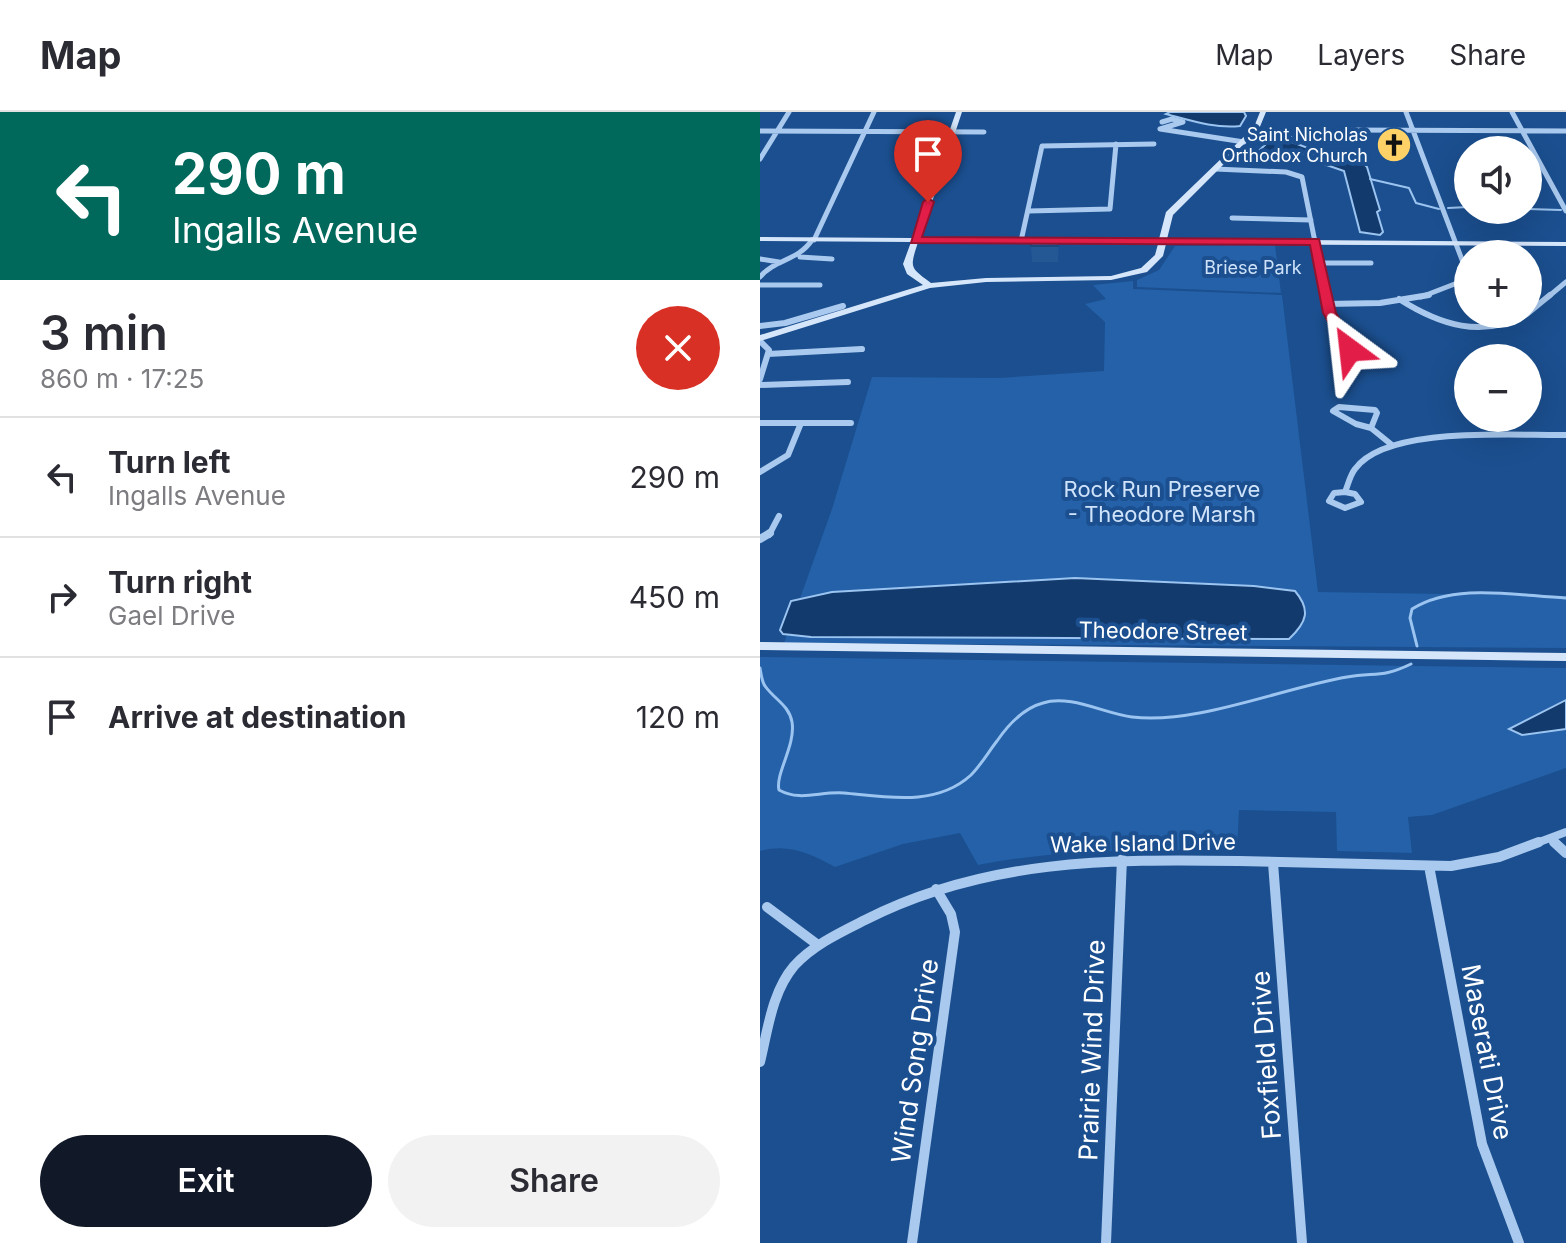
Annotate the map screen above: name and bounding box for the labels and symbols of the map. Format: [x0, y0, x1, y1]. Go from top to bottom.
pin [894, 120, 962, 202]
place label: Saint Nicholas Orthodox Church [1222, 124, 1368, 166]
church icon: Saint Nicholas Orthodox Church [1375, 126, 1413, 164]
park label: Briese Park [1204, 257, 1302, 278]
position arrow [1308, 308, 1392, 392]
park label: Rock Run Preserve - Theodore Marsh [1064, 476, 1260, 527]
street label: Theodore Street [1078, 617, 1248, 645]
street label: Wake Island Drive [1050, 828, 1236, 858]
street label: Prairie Wind Drive [1072, 939, 1111, 1161]
street label: Wind Song Drive [885, 957, 944, 1165]
street label: Maserati Drive [1455, 962, 1520, 1142]
street label: Foxfield Drive [1244, 970, 1287, 1140]

